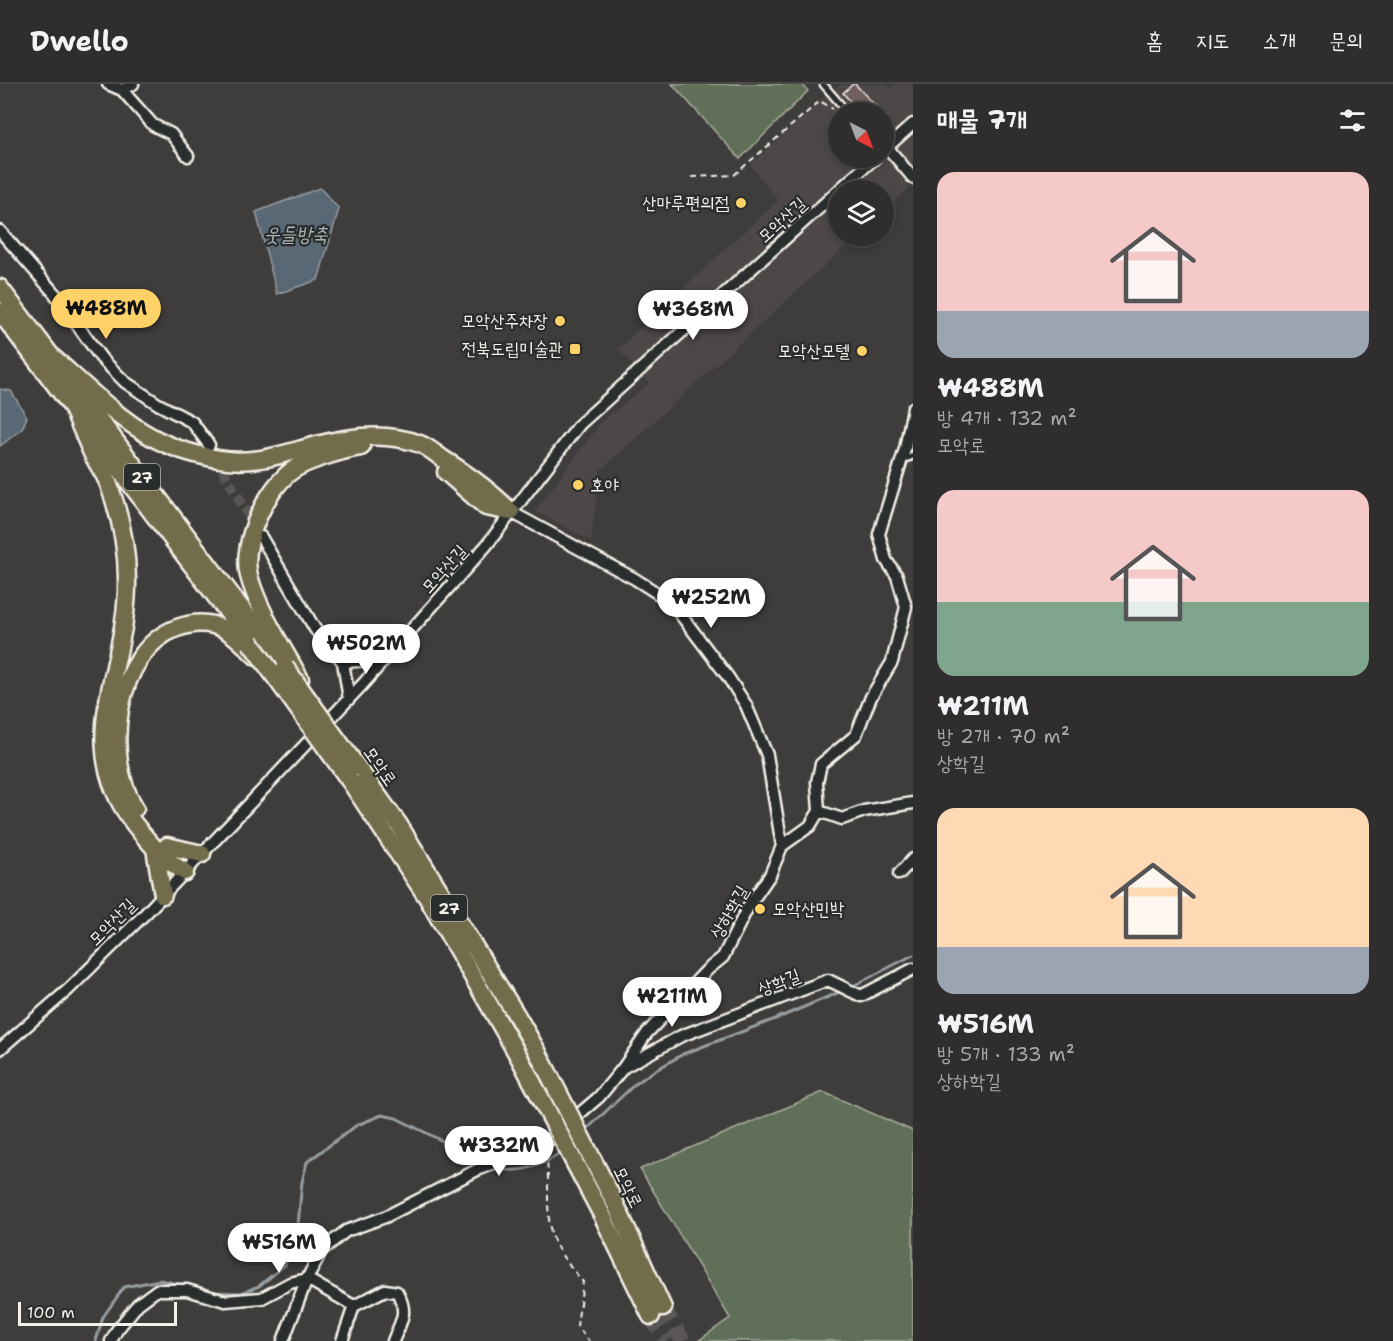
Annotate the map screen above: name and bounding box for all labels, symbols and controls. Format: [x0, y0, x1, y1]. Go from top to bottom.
text: Dwello [30, 22, 129, 60]
text: 홈 [1146, 27, 1163, 55]
text: 지도 [1196, 27, 1229, 55]
text: 소개 [1262, 27, 1296, 55]
text: 문의 [1329, 27, 1363, 55]
north arrow [828, 102, 894, 168]
map controls [828, 102, 894, 246]
text: 매물 7개 [937, 102, 1027, 137]
icon: filters [1336, 104, 1369, 137]
button: layers [828, 180, 894, 246]
place label: 산마루편의점 [642, 191, 730, 215]
street label: 모악산길 [752, 191, 812, 248]
marker: 산마루편의점 [734, 196, 748, 210]
icon: home [1099, 211, 1207, 319]
water label: 웃들방축 [264, 221, 329, 247]
pin: ₩488M [64, 289, 148, 340]
pin: ₩368M [651, 290, 735, 341]
text: ₩488M [65, 295, 147, 321]
text: ₩368M [652, 296, 734, 322]
place label: 모악산주차장 [461, 309, 548, 333]
marker: 모악산주차장 [553, 314, 567, 328]
place label: 전북도립미술관 [462, 337, 563, 361]
place label: 모악산모텔 [778, 339, 850, 363]
marker: 전북도립미술관 [568, 342, 582, 356]
marker: 모악산모텔 [855, 344, 869, 358]
text: ₩488M [937, 370, 1044, 405]
text: 방 4개 · 132 m² [937, 405, 1077, 431]
text: 모악로 [937, 432, 985, 458]
road number: 27 [124, 464, 160, 490]
place label: 호야 [590, 473, 619, 497]
marker: 호야 [571, 478, 585, 492]
icon: home [1099, 529, 1207, 637]
street label: 모악산길 [416, 539, 473, 599]
pin: ₩252M [669, 578, 753, 629]
text: ₩252M [671, 584, 751, 610]
pin: ₩502M [324, 624, 408, 675]
text: ₩502M [326, 630, 406, 656]
text: ₩211M [937, 688, 1029, 723]
text: 방 2개 · 70 m² [937, 723, 1070, 749]
street label: 모악로 [358, 741, 402, 791]
text: 상학길 [937, 750, 985, 776]
icon: home [1099, 847, 1207, 955]
street label: 상하학길 [704, 880, 754, 943]
street label: 모악산길 [83, 893, 141, 951]
road number: 27 [431, 895, 467, 921]
place label: 모악산민박 [772, 897, 845, 921]
marker: 모악산민박 [753, 902, 767, 916]
street label: 상학길 [754, 963, 804, 1001]
pin: ₩211M [630, 977, 714, 1028]
text: ₩211M [637, 983, 707, 1009]
text: ₩516M [937, 1006, 1034, 1041]
text: 방 5개 · 133 m² [937, 1041, 1075, 1067]
text: 상하학길 [937, 1068, 1001, 1094]
pin: ₩332M [457, 1126, 541, 1177]
text: ₩332M [459, 1132, 539, 1158]
street label: 모악로 [608, 1162, 648, 1212]
pin: ₩516M [237, 1223, 321, 1274]
text: ₩516M [242, 1229, 316, 1255]
scale bar [18, 1299, 177, 1326]
text: 100 m [27, 1302, 75, 1323]

